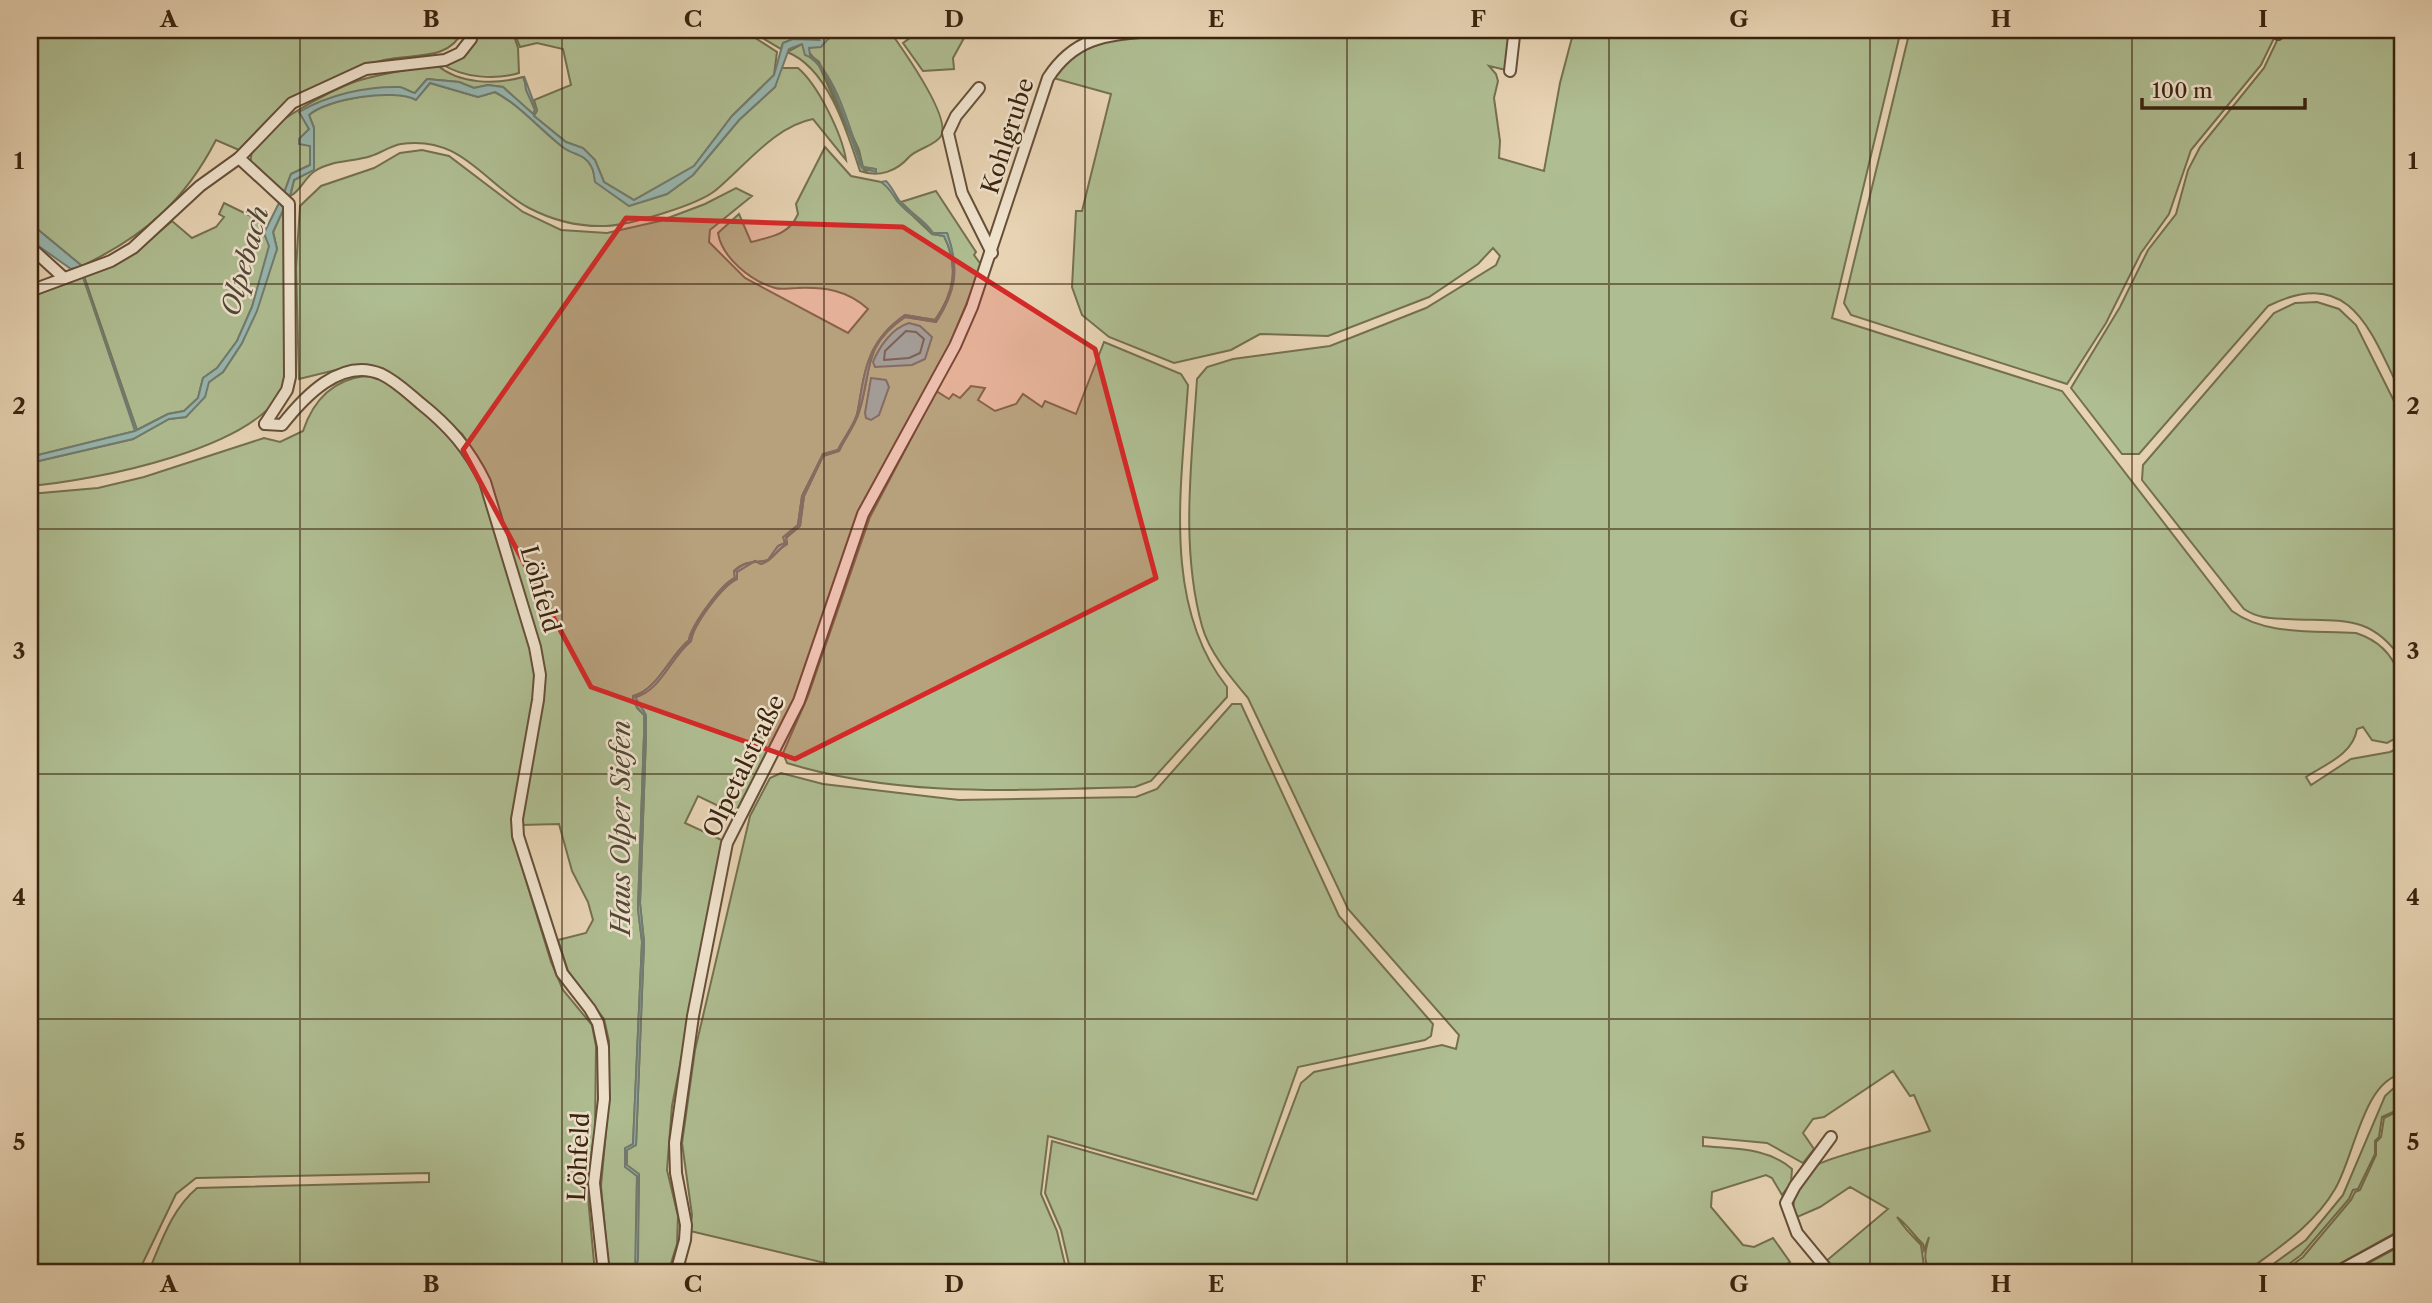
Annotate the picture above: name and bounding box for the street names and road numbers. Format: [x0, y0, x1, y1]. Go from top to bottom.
street label: Kohlgrube [975, 74, 1040, 197]
street label: Löhfeld [514, 542, 567, 636]
street label: Olpetalstraße [697, 690, 791, 842]
street label: Löhfeld [562, 1111, 595, 1202]

